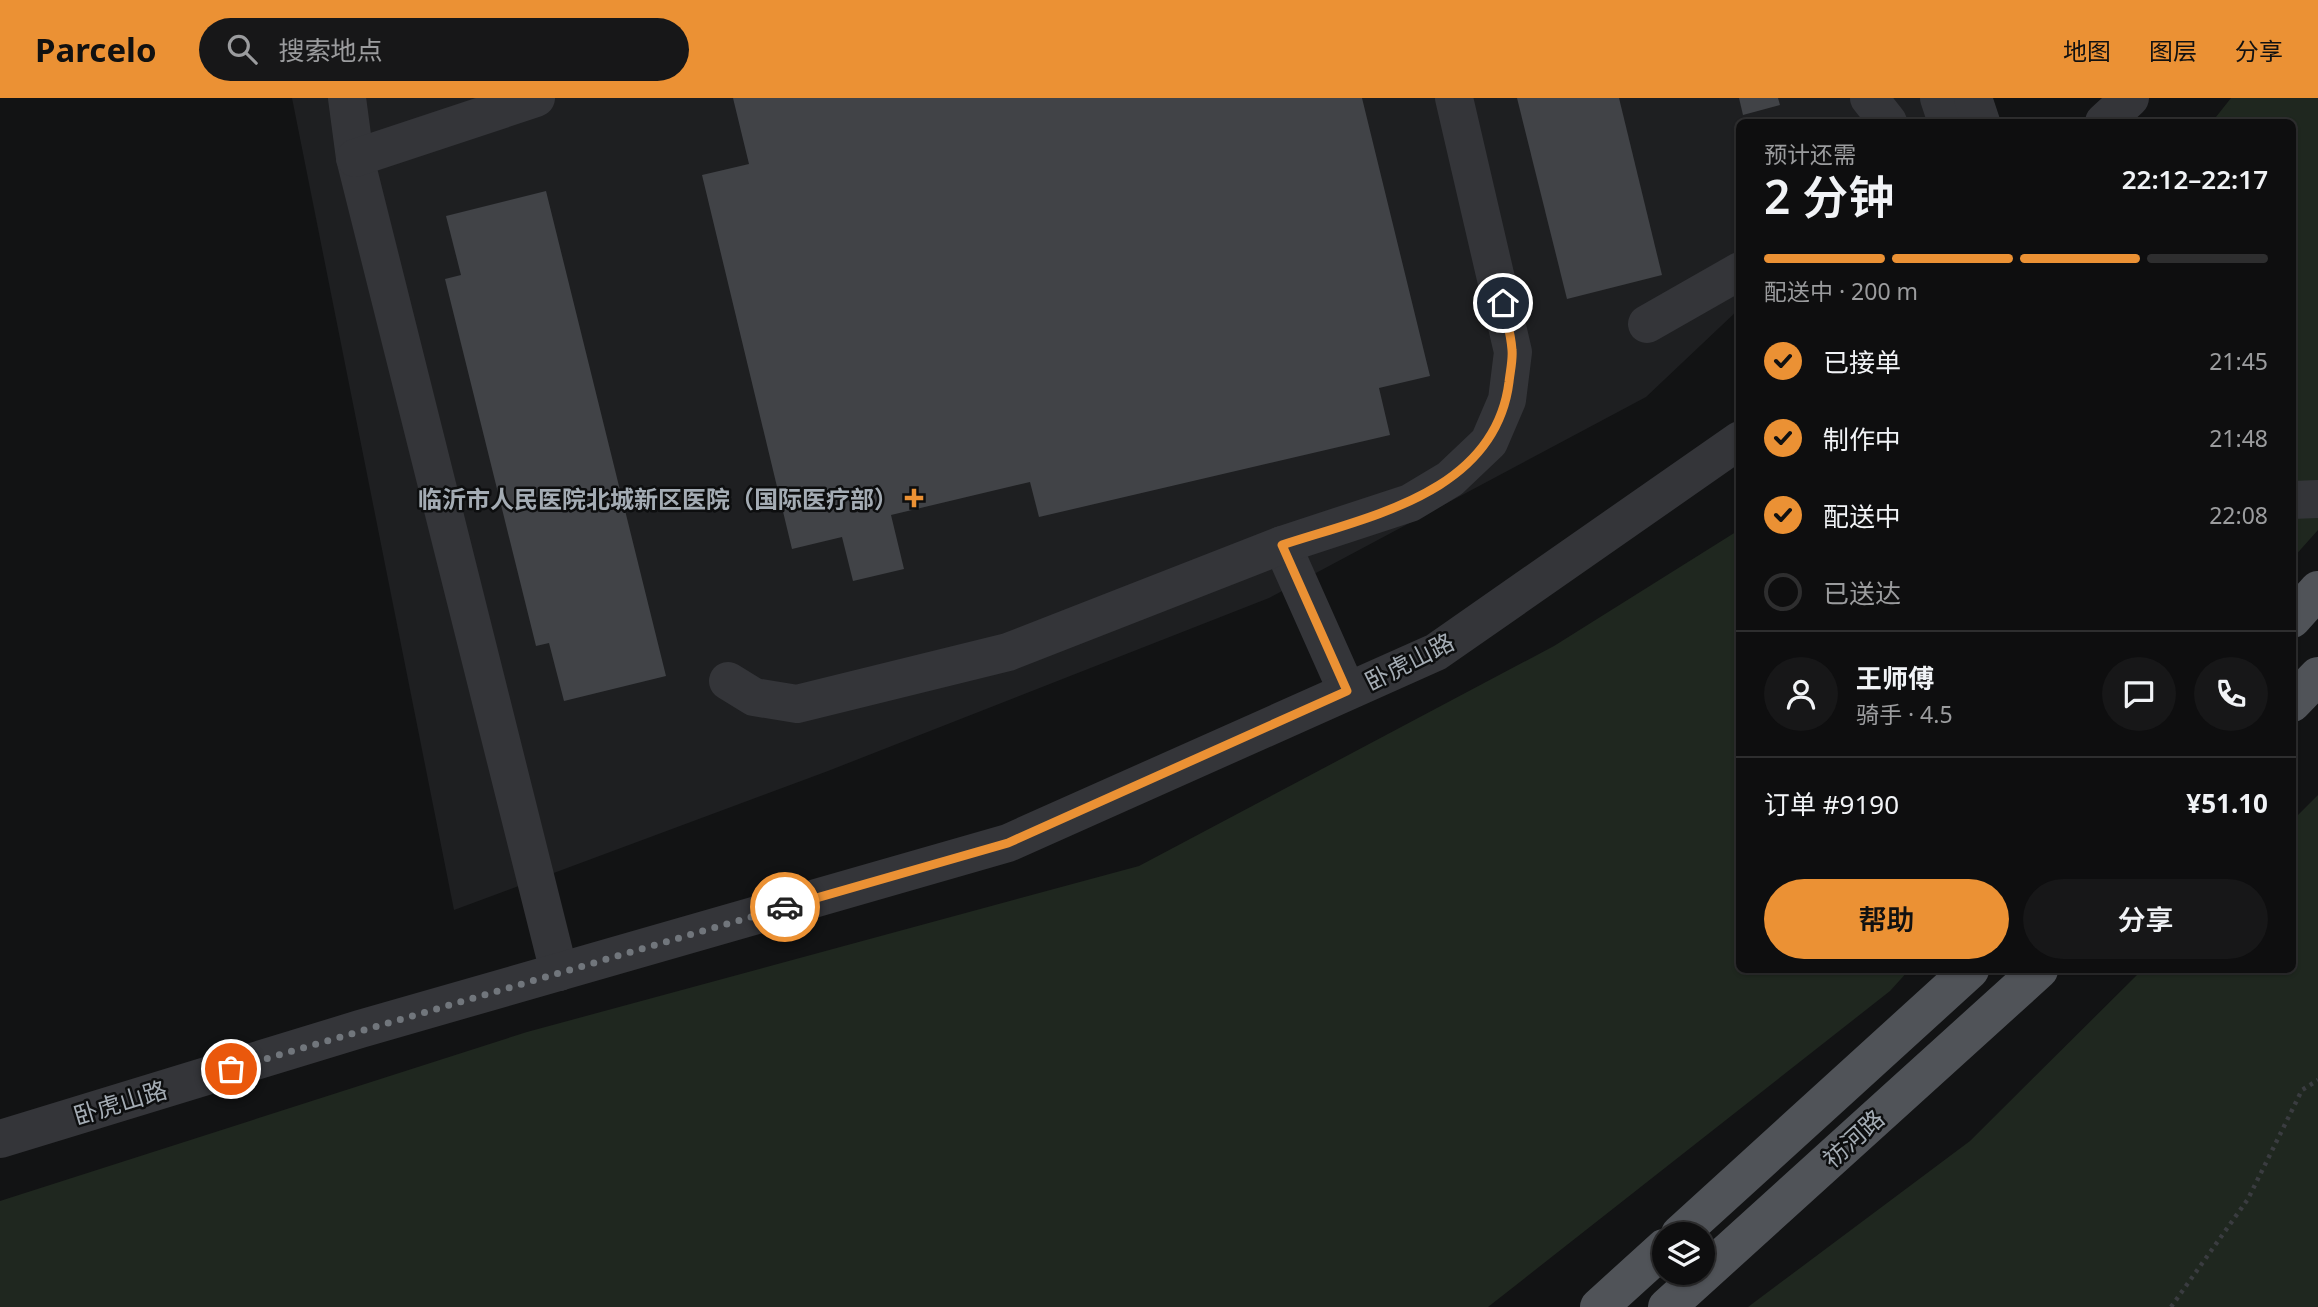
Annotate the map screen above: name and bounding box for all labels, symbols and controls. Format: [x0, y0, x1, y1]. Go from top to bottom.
search box [199, 18, 689, 81]
text: Parcelo [35, 27, 157, 72]
icon: search [223, 30, 261, 68]
text: 搜索地点 [279, 32, 383, 68]
text: 地图 [2063, 34, 2111, 67]
text: 图层 [2149, 34, 2197, 67]
text: 分享 [2235, 34, 2283, 67]
text: 预计还需 [1764, 138, 1856, 170]
text: 22:12–22:17 [2122, 161, 2268, 197]
text: 2 分钟 [1764, 165, 1894, 227]
pin [1473, 273, 1533, 333]
text: 配送中 · 200 m [1764, 275, 1918, 307]
icon: home [1484, 284, 1522, 322]
icon: check [1764, 342, 1802, 380]
text: 已接单 [1823, 344, 1901, 380]
text: 21:45 [2209, 345, 2268, 377]
icon: check [1764, 419, 1802, 457]
text: 制作中 [1823, 421, 1901, 457]
text: 21:48 [2209, 422, 2268, 454]
place label: 临沂市人民医院北城新区医院（国际医疗部） [418, 482, 898, 515]
marker: 临沂市人民医院北城新区医院（国际医疗部） [904, 488, 924, 508]
icon: check [1764, 496, 1802, 534]
text: 配送中 [1823, 498, 1901, 534]
text: 22:08 [2209, 499, 2268, 531]
text: 已送达 [1823, 575, 1901, 611]
street label: 卧虎山路 [1359, 625, 1459, 697]
button: person [1764, 657, 1838, 731]
button: chat [2102, 657, 2176, 731]
button: phone [2194, 657, 2268, 731]
text: 王师傅 [1856, 660, 1934, 696]
text: 骑手 · 4.5 [1856, 698, 1953, 730]
text: ¥51.10 [2186, 785, 2268, 821]
text: 订单 #9190 [1764, 786, 1899, 822]
courier [750, 872, 820, 942]
button: 帮助 [1764, 879, 2009, 959]
button: 分享 [2023, 879, 2268, 959]
icon: car [766, 888, 804, 926]
pin [201, 1039, 261, 1099]
icon: bag [212, 1050, 250, 1088]
street label: 卧虎山路 [69, 1072, 171, 1132]
street label: 祊河路 [1815, 1102, 1891, 1174]
map controls [1652, 1222, 1715, 1285]
button: layers [1652, 1222, 1715, 1285]

